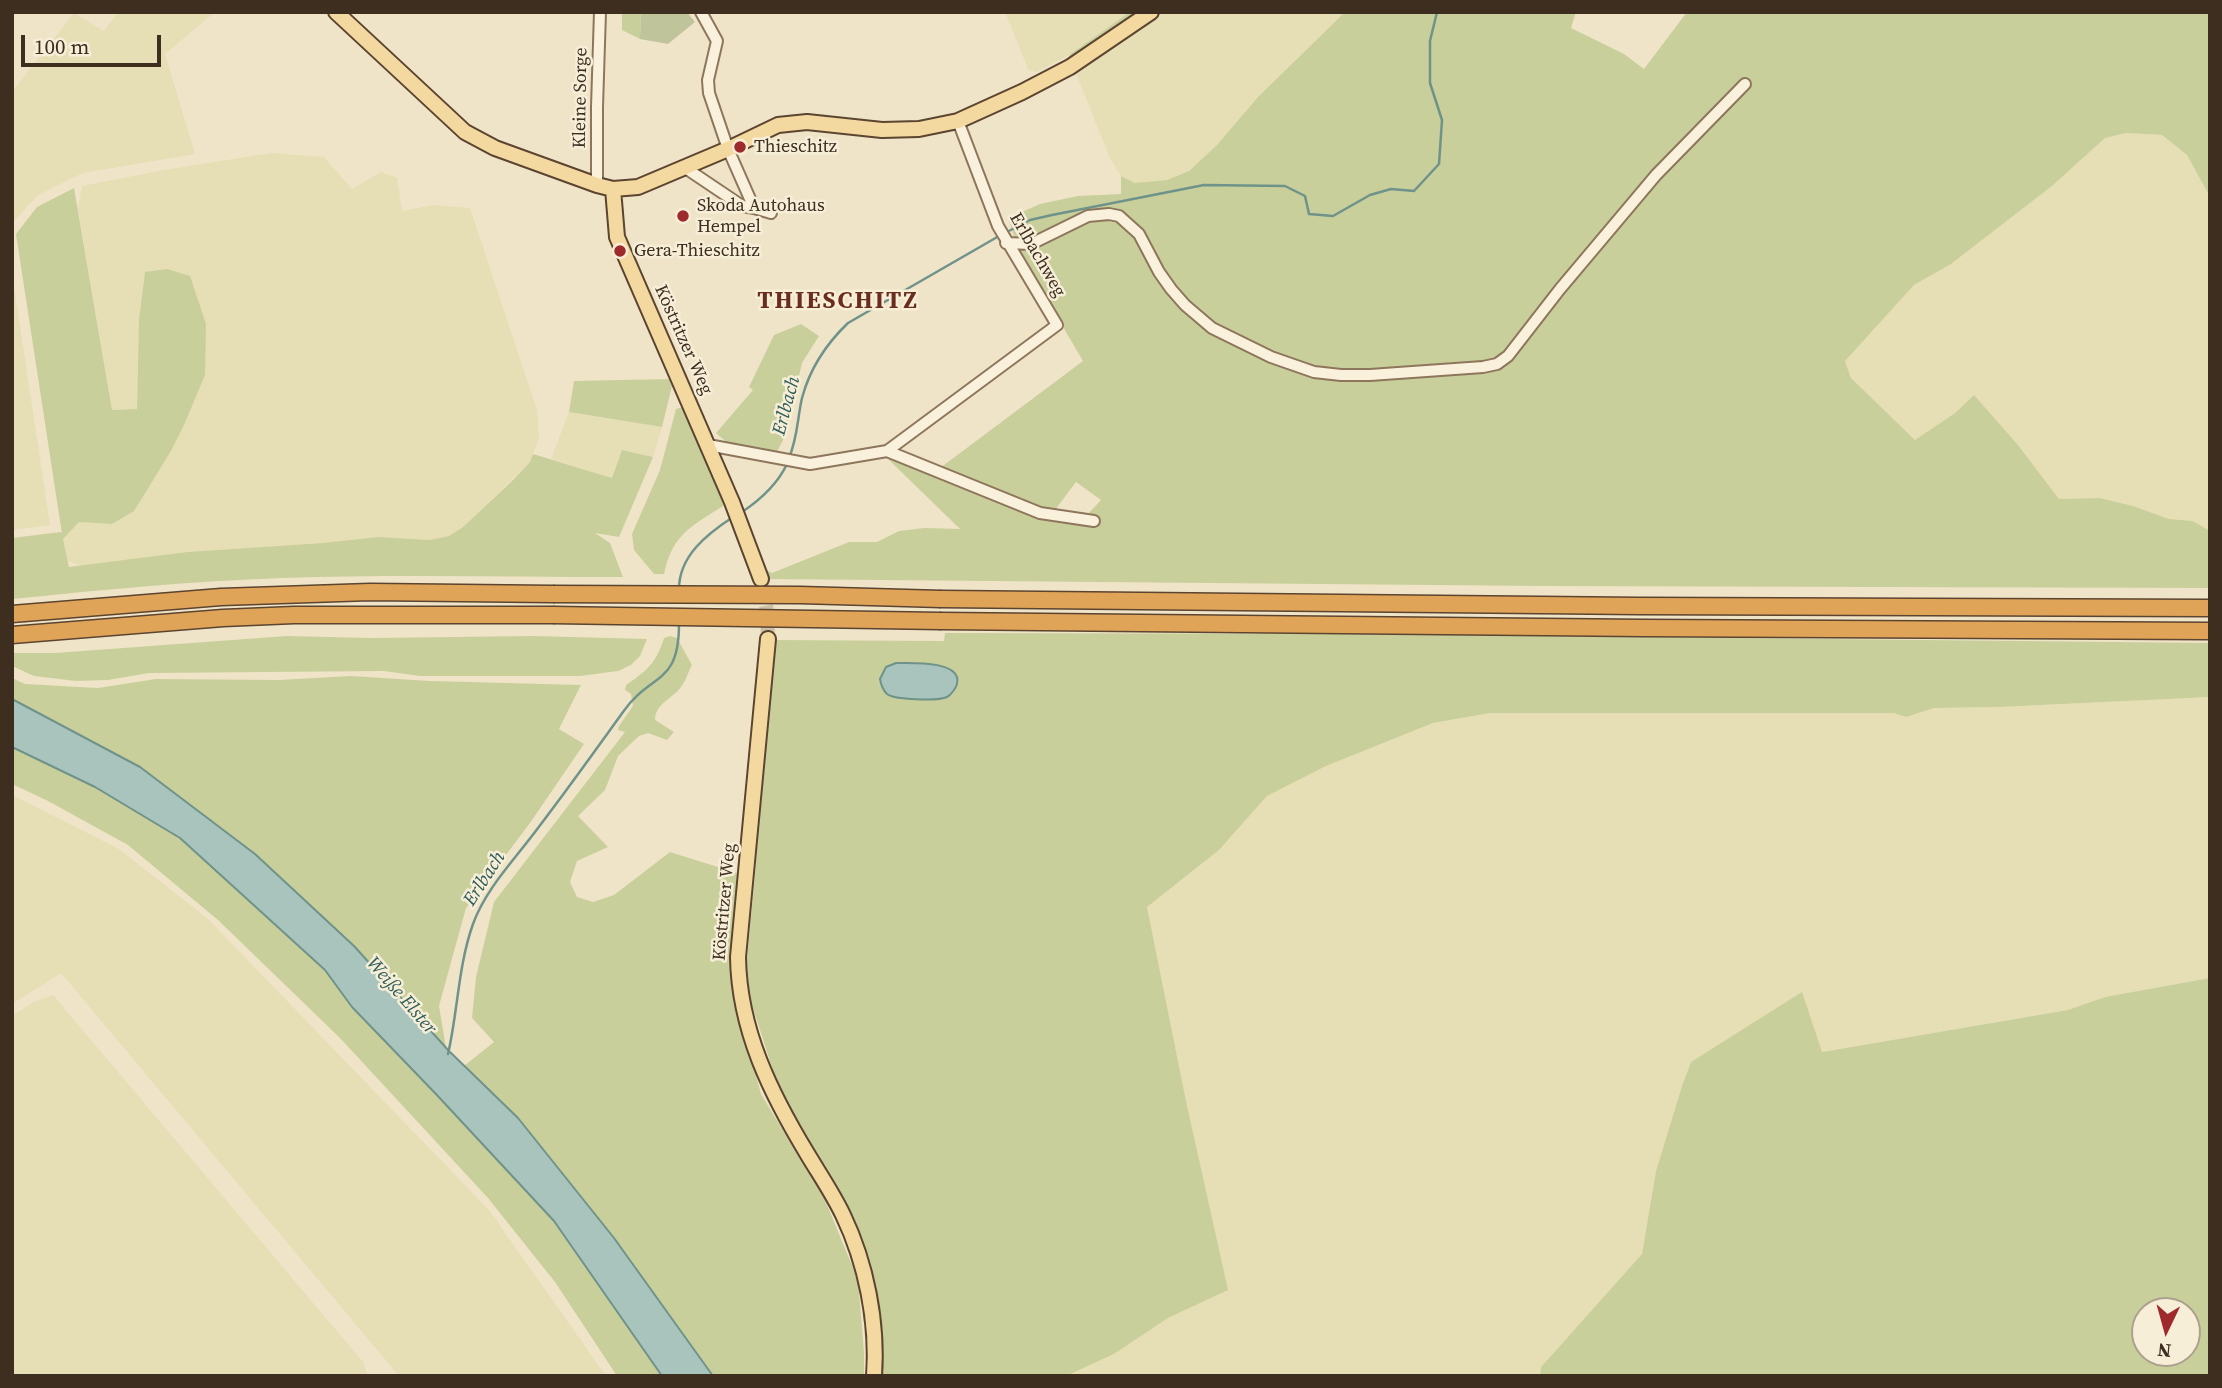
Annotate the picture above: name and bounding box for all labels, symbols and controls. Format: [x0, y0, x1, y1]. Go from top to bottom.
scale bar [24, 21, 164, 65]
text: 100 m [34, 32, 89, 61]
street label: Kleine Sorge [569, 47, 593, 149]
place label: Thieschitz [754, 136, 837, 158]
marker: Thieschitz [732, 139, 748, 155]
place label: Skoda Autohaus Hempel [697, 195, 825, 238]
marker: Skoda Autohaus Hempel [675, 208, 691, 224]
street label: Erlbachweg [1004, 209, 1070, 301]
place label: Gera-Thieschitz [634, 240, 760, 262]
marker: Gera-Thieschitz [612, 243, 628, 259]
street label: Köstritzer Weg [649, 282, 717, 398]
district label: THIESCHITZ [759, 288, 917, 316]
water label: Erlbach [768, 374, 806, 438]
street label: Köstritzer Weg [709, 842, 741, 962]
water label: Erlbach [459, 848, 511, 910]
water label: Weiße Elster [361, 952, 441, 1040]
north arrow [2131, 1297, 2201, 1367]
text: N [2156, 1337, 2172, 1364]

